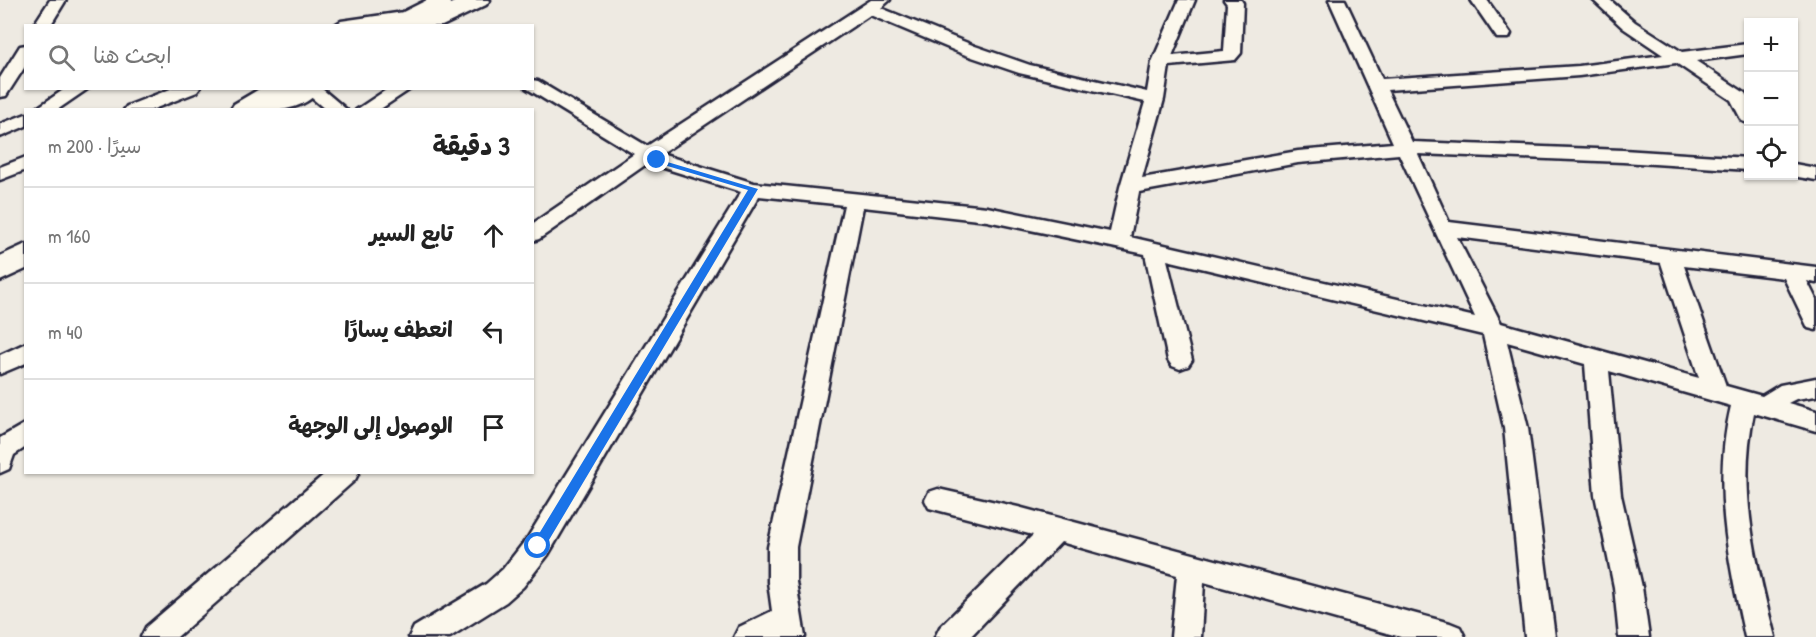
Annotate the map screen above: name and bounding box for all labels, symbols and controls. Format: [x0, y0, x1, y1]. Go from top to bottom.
map controls [1744, 18, 1798, 180]
button: + [1744, 18, 1798, 72]
search box [24, 24, 534, 90]
text: ابحث هنا [93, 40, 172, 70]
icon: search [45, 41, 78, 74]
button: − [1744, 72, 1798, 126]
button: locate [1744, 126, 1798, 180]
text: 3 دقيقة [432, 128, 510, 163]
text: سيرًا · 200 m [48, 132, 142, 159]
route end [643, 146, 669, 172]
text: تابع السير [370, 218, 453, 248]
icon: ahead [477, 219, 510, 252]
text: 160 m [48, 222, 90, 249]
text: انعطف يسارًا [344, 314, 453, 344]
icon: left [477, 315, 510, 348]
text: 40 m [48, 318, 83, 345]
text: الوصول إلى الوجهة [288, 410, 453, 440]
icon: arrive [477, 411, 510, 444]
route start [524, 532, 550, 558]

